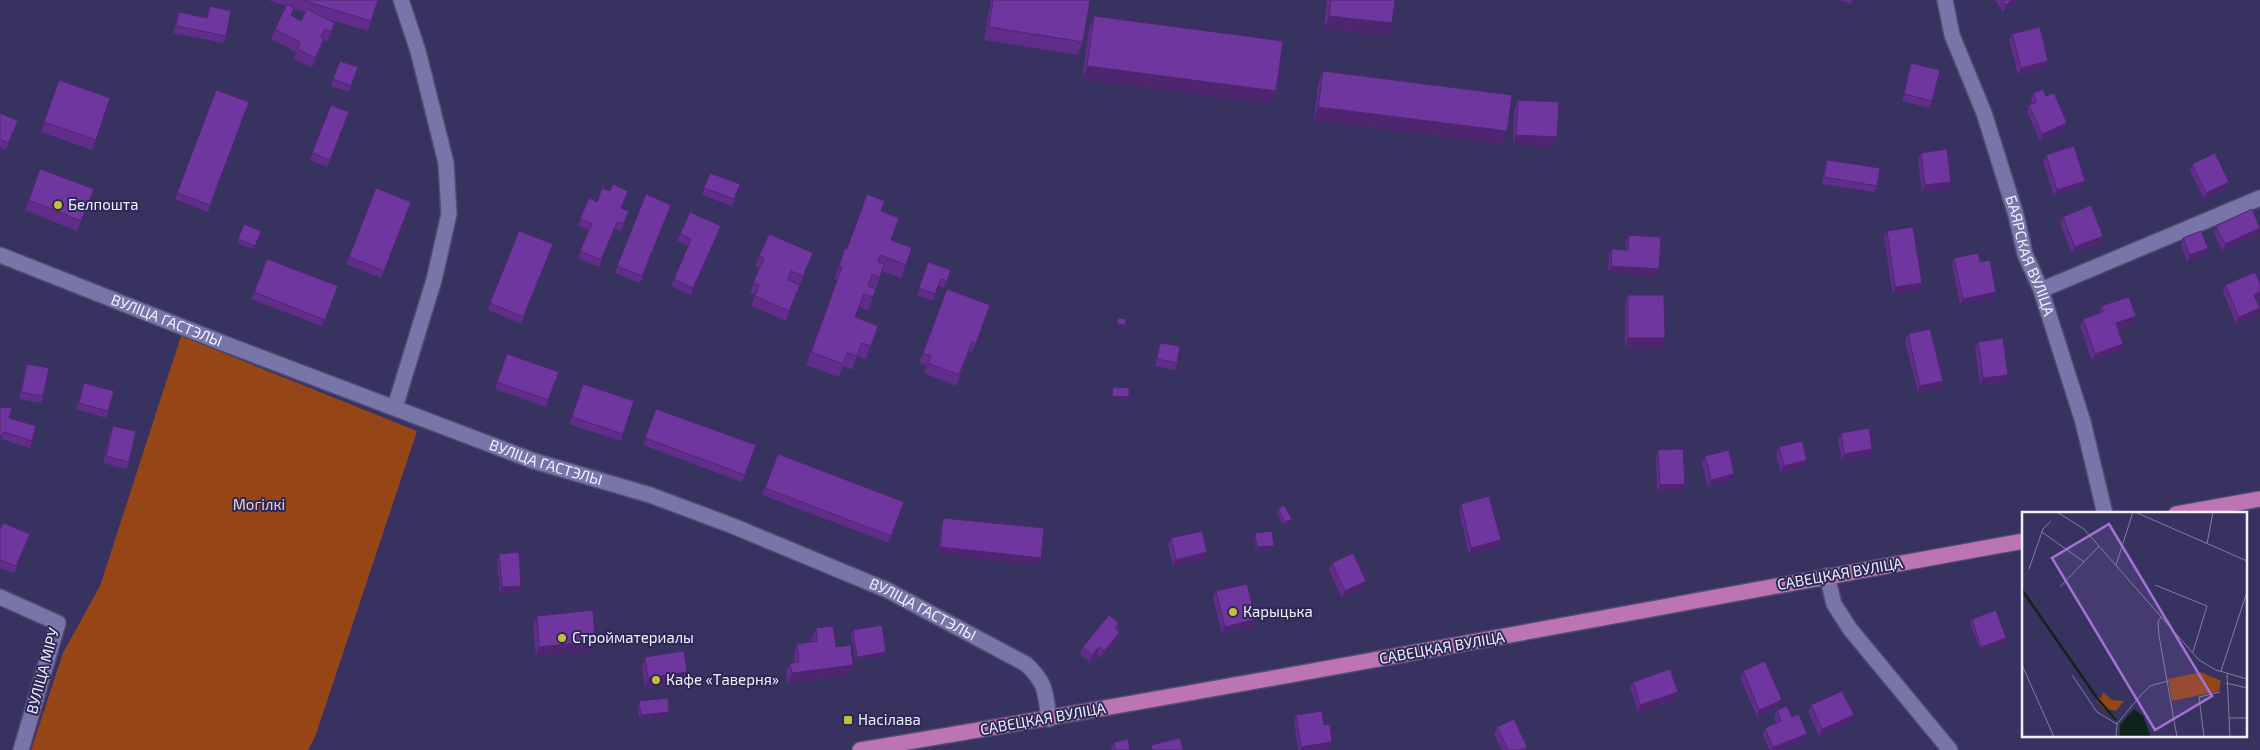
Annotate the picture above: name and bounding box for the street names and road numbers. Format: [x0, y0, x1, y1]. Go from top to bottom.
street label: БАЯРСКАЯ ВУЛІЦА [2002, 193, 2059, 319]
street label: ВУЛІЦА ГАСТЭЛЫ [109, 290, 225, 350]
street label: ВУЛІЦА ГАСТЭЛЫ [487, 435, 605, 489]
street label: САВЕЦКАЯ ВУЛІЦА [1776, 553, 1905, 593]
street label: ВУЛІЦА ГАСТЭЛЫ [867, 574, 979, 644]
street label: ВУЛІЦА МІРУ [22, 625, 62, 716]
street label: САВЕЦКАЯ ВУЛІЦА [1378, 627, 1507, 667]
street label: САВЕЦКАЯ ВУЛІЦА [979, 698, 1108, 738]

